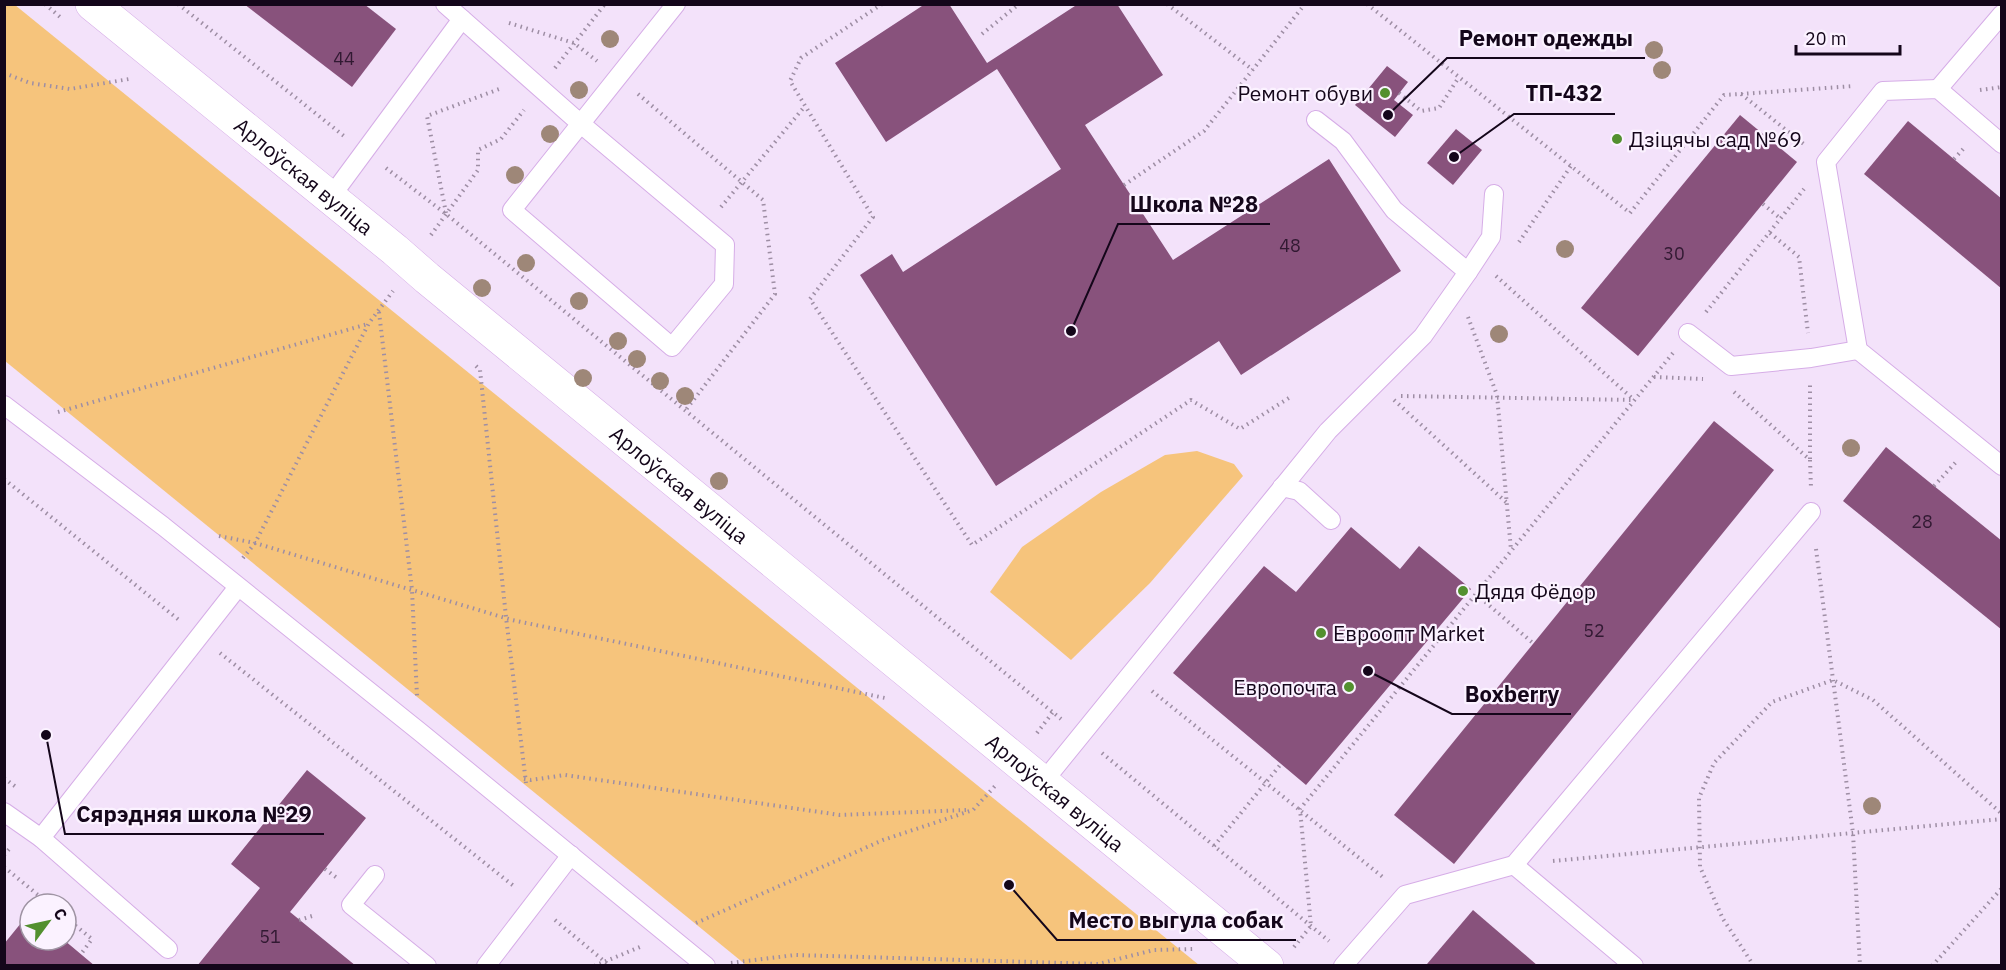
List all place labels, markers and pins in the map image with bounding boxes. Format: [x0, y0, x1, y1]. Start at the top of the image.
callout: Ремонт одежды [1447, 18, 1645, 58]
callout: ТП-432 [1514, 74, 1615, 114]
place label: Ремонт обуви [1237, 79, 1373, 107]
marker: Ремонт обуви [1378, 86, 1392, 100]
place label: Дзіцячы сад №69 [1629, 125, 1802, 153]
marker: Дзіцячы сад №69 [1610, 132, 1624, 146]
callout: Школа №28 [1118, 184, 1270, 224]
place label: Дядя Фёдор [1475, 577, 1596, 605]
marker: Дядя Фёдор [1456, 584, 1470, 598]
place label: Евроопт Market [1333, 619, 1485, 647]
marker: Евроопт Market [1314, 626, 1328, 640]
place label: Европочта [1233, 673, 1337, 701]
callout: Boxberry [1452, 674, 1571, 714]
marker: Европочта [1342, 680, 1356, 694]
callout: Сярэдняя школа №29 [65, 794, 324, 834]
callout: Место выгула собак [1057, 900, 1296, 940]

